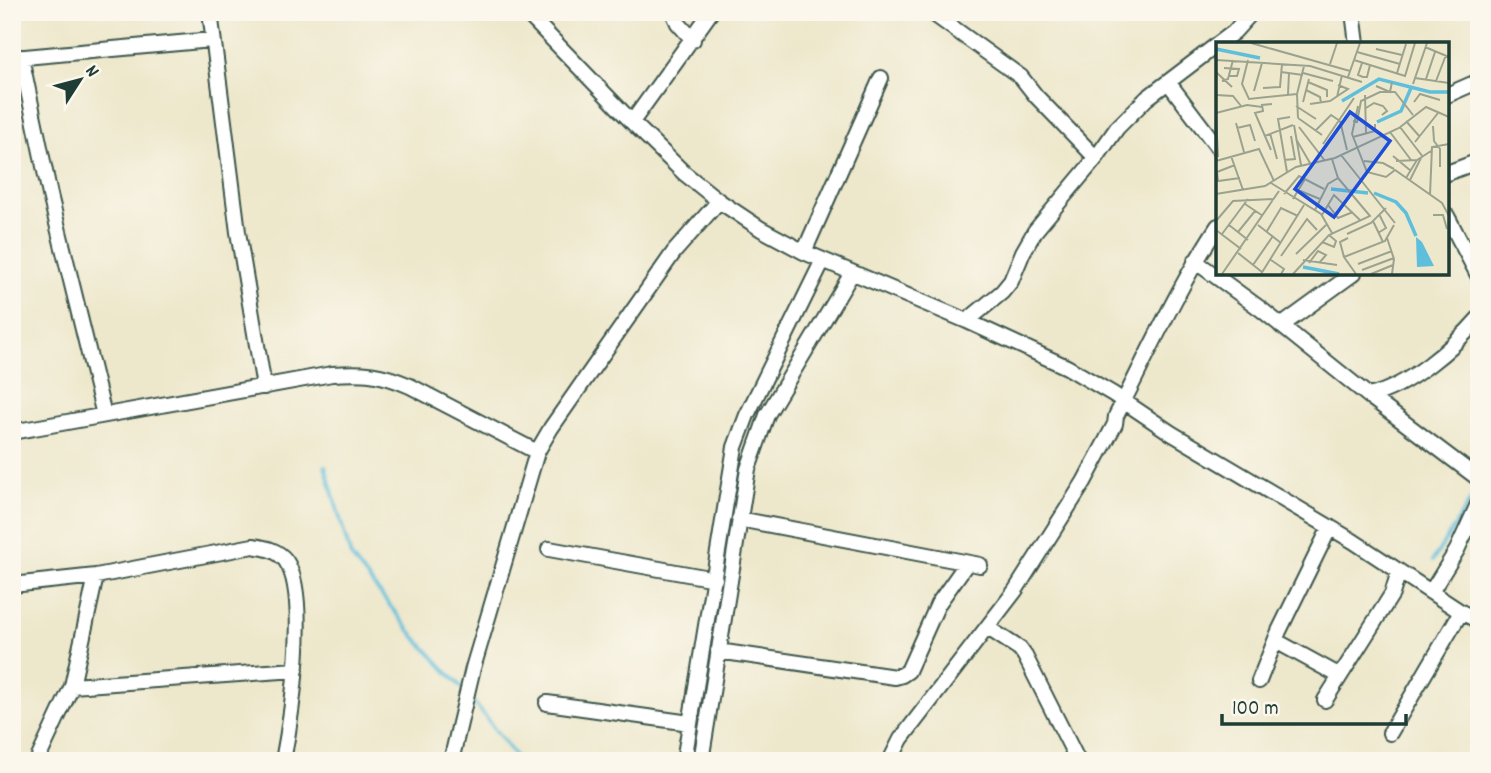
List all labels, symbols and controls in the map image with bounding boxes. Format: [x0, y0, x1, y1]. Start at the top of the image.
inset map [1216, 42, 1449, 275]
north arrow [46, 46, 116, 116]
text: N [77, 60, 105, 84]
scale bar [1222, 682, 1405, 726]
text: 100 m [1232, 695, 1279, 725]

